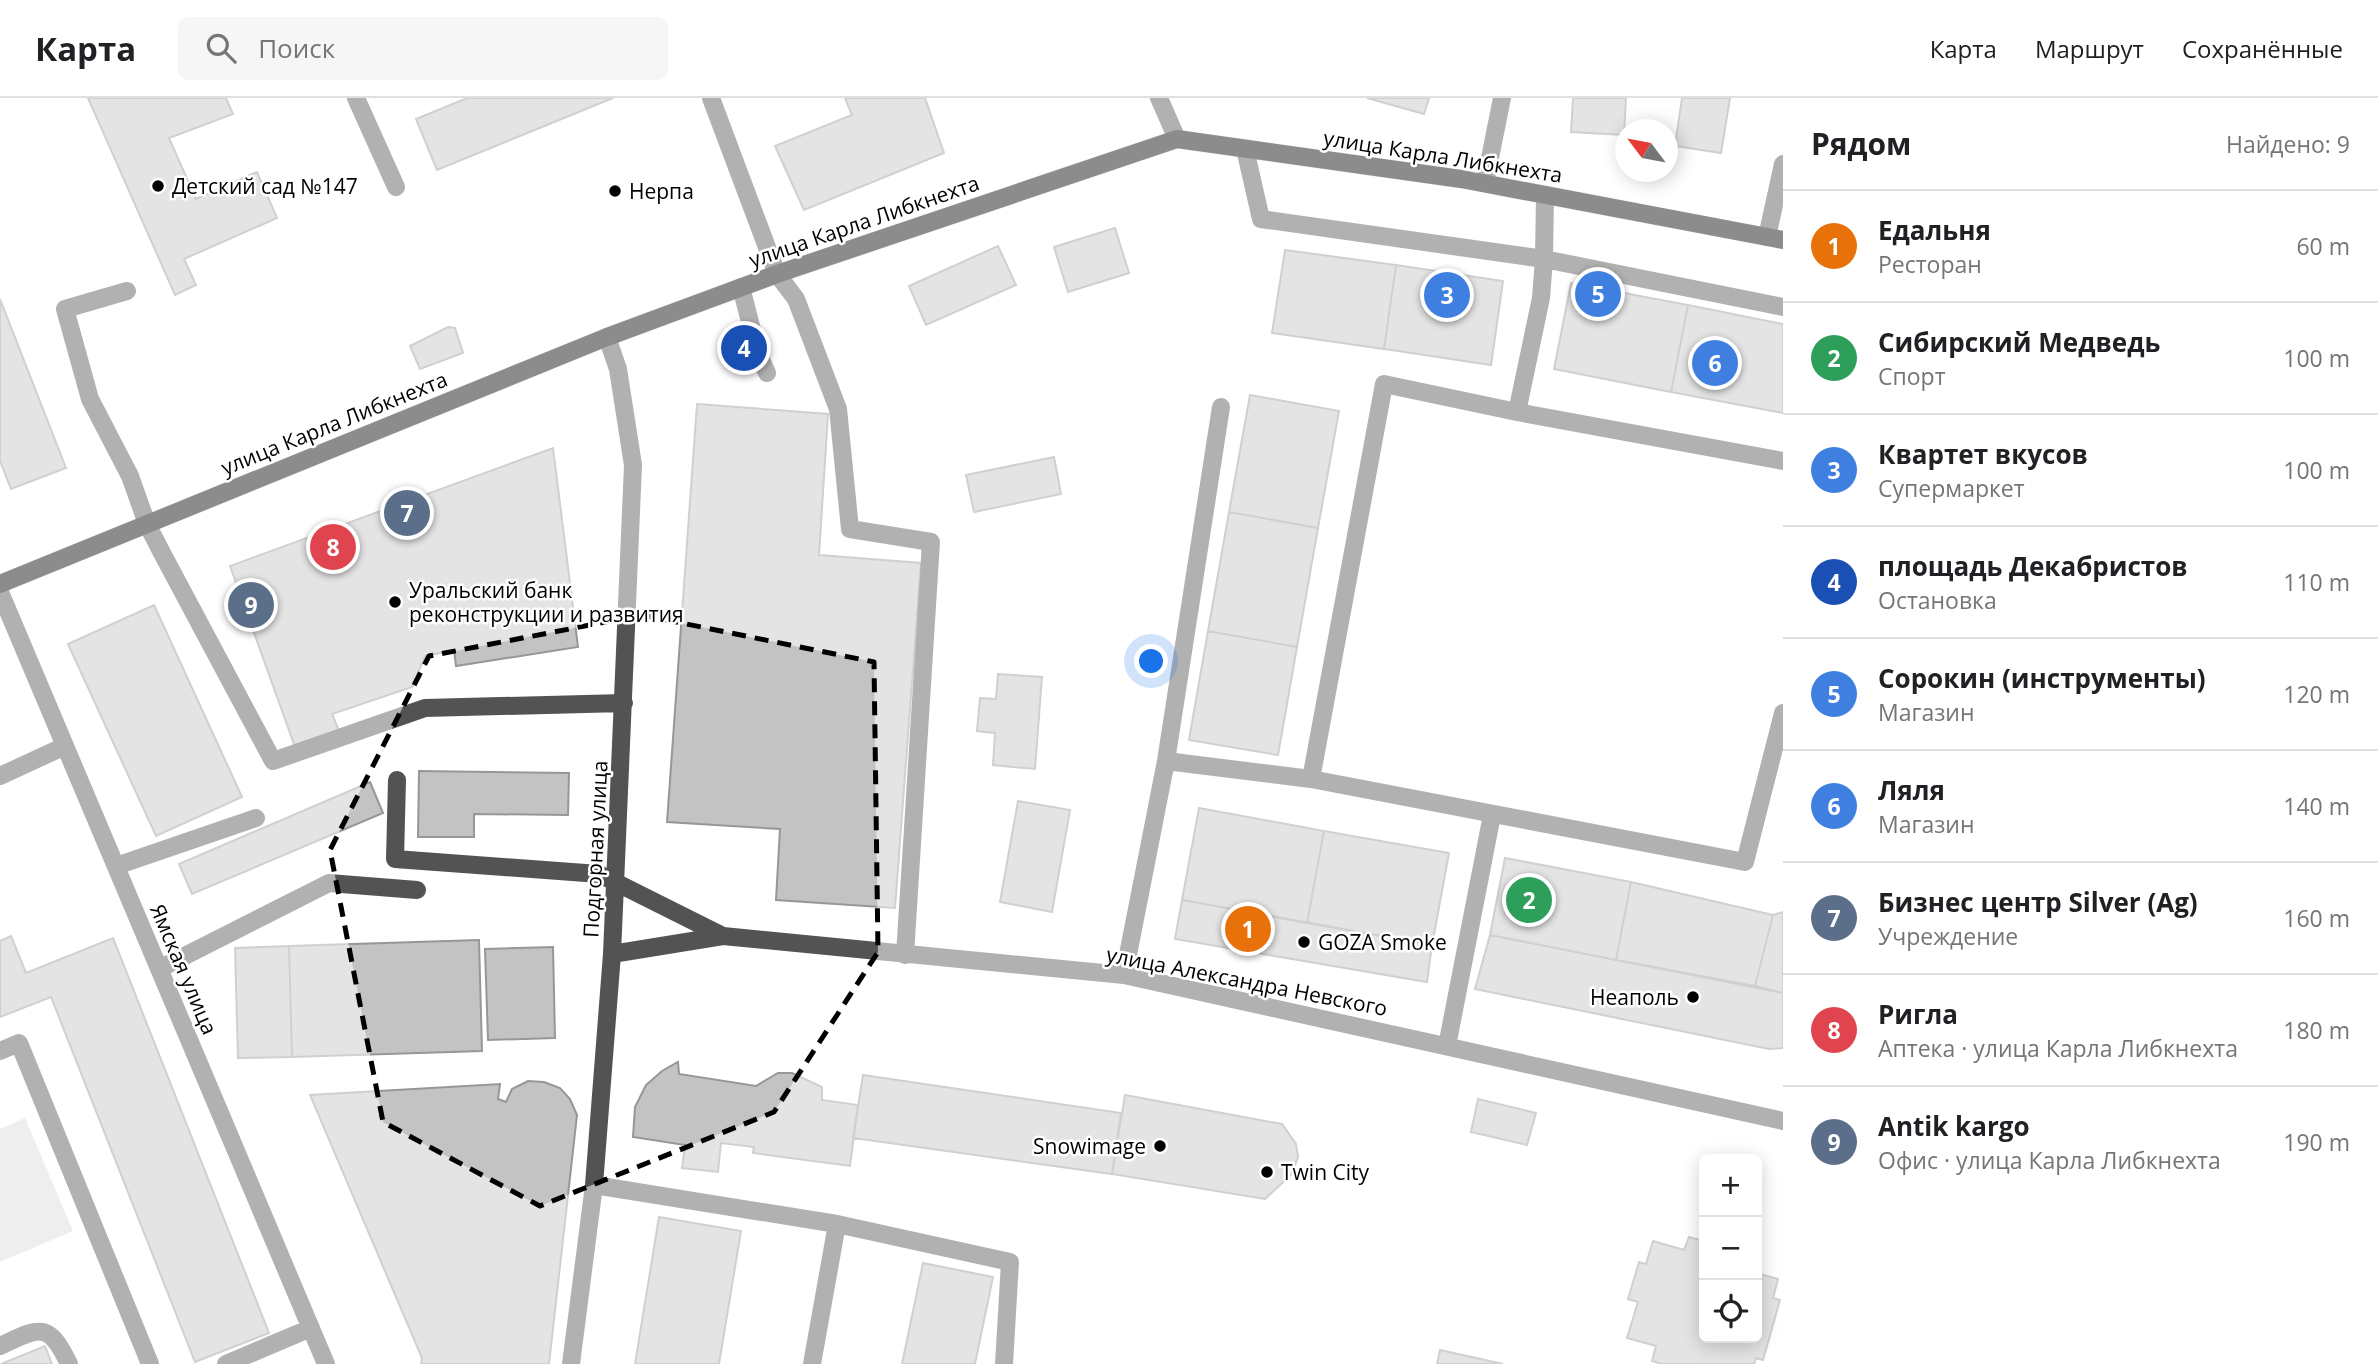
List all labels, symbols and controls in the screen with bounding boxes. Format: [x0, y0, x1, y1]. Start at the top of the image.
search box [178, 17, 668, 80]
text: Карта [35, 26, 136, 71]
icon: search [202, 29, 240, 67]
text: Поиск [258, 30, 335, 66]
text: Карта [1930, 32, 1997, 65]
text: Маршрут [2035, 32, 2144, 65]
text: Сохранённые [2182, 32, 2343, 65]
north arrow [1615, 119, 1678, 182]
street label: улица Карла Либкнехта [1321, 123, 1565, 189]
text: Рядом [1811, 123, 1911, 164]
text: Найдено: 9 [2226, 128, 2350, 160]
street label: улица Карла Либкнехта [745, 168, 983, 274]
place label: Детский сад №147 [172, 172, 358, 200]
place label: Нерпа [629, 177, 694, 205]
marker: Детский сад №147 [150, 178, 166, 194]
marker: Нерпа [607, 183, 623, 199]
text: Едальня [1878, 212, 1991, 248]
text: 1 [1827, 230, 1841, 262]
text: 60 m [2296, 230, 2350, 262]
text: Ресторан [1878, 248, 1982, 280]
pin: 5 [1575, 268, 1621, 320]
pin: 3 [1424, 269, 1470, 321]
pin: 4 [721, 322, 767, 374]
text: Сибирский Медведь [1878, 324, 2160, 360]
pin: 6 [1692, 337, 1738, 389]
text: 2 [1827, 342, 1841, 374]
text: 100 m [2283, 342, 2350, 374]
text: Спорт [1878, 360, 1945, 392]
street label: улица Карла Либкнехта [217, 365, 451, 481]
text: Квартет вкусов [1878, 436, 2088, 472]
text: 3 [1827, 454, 1841, 486]
text: 100 m [2283, 454, 2350, 486]
text: Супермаркет [1878, 472, 2025, 504]
pin: 7 [384, 487, 430, 539]
pin: 8 [310, 521, 356, 573]
text: площадь Декабристов [1878, 548, 2188, 584]
text: 4 [1827, 566, 1841, 598]
text: 110 m [2283, 566, 2350, 598]
place label: Уральский банк реконструкции и развития [409, 576, 684, 628]
pin: 9 [228, 579, 274, 631]
text: Остановка [1878, 584, 1997, 616]
marker: Уральский банк реконструкции и развития [387, 594, 403, 610]
your location [1134, 644, 1168, 678]
text: Сорокин (инструменты) [1878, 660, 2206, 696]
text: 5 [1827, 678, 1841, 710]
text: 120 m [2283, 678, 2350, 710]
text: Магазин [1878, 696, 1974, 728]
street label: Подгорная улица [576, 760, 614, 938]
text: Ляля [1878, 772, 1945, 808]
text: 6 [1827, 790, 1841, 822]
text: 140 m [2283, 790, 2350, 822]
text: Магазин [1878, 808, 1974, 840]
pin: 2 [1506, 874, 1552, 926]
text: Бизнес центр Silver (Ag) [1878, 884, 2198, 920]
street label: Ямская улица [144, 900, 224, 1038]
text: 7 [1827, 902, 1841, 934]
text: 160 m [2283, 902, 2350, 934]
pin: 1 [1225, 903, 1271, 955]
text: Учреждение [1878, 920, 2018, 952]
place label: GOZA Smoke [1318, 928, 1447, 956]
marker: GOZA Smoke [1296, 934, 1312, 950]
street label: улица Александра Невского [1104, 940, 1390, 1022]
place label: Неаполь [1590, 983, 1679, 1011]
marker: Неаполь [1685, 989, 1701, 1005]
text: Ригла [1878, 996, 1958, 1032]
text: 8 [1827, 1014, 1841, 1046]
text: 180 m [2283, 1014, 2350, 1046]
text: Аптека · улица Карла Либкнехта [1878, 1032, 2238, 1064]
text: Antik kargo [1878, 1108, 2030, 1144]
text: 9 [1827, 1126, 1841, 1158]
text: 190 m [2283, 1126, 2350, 1158]
place label: Snowimage [1033, 1132, 1146, 1160]
marker: Snowimage [1152, 1138, 1168, 1154]
text: Офис · улица Карла Либкнехта [1878, 1144, 2221, 1176]
map controls [1699, 1154, 1762, 1343]
button: + [1699, 1154, 1762, 1217]
place label: Twin Сity [1281, 1158, 1369, 1186]
marker: Twin Сity [1259, 1164, 1275, 1180]
button: − [1699, 1217, 1762, 1280]
button: locate [1699, 1280, 1762, 1343]

